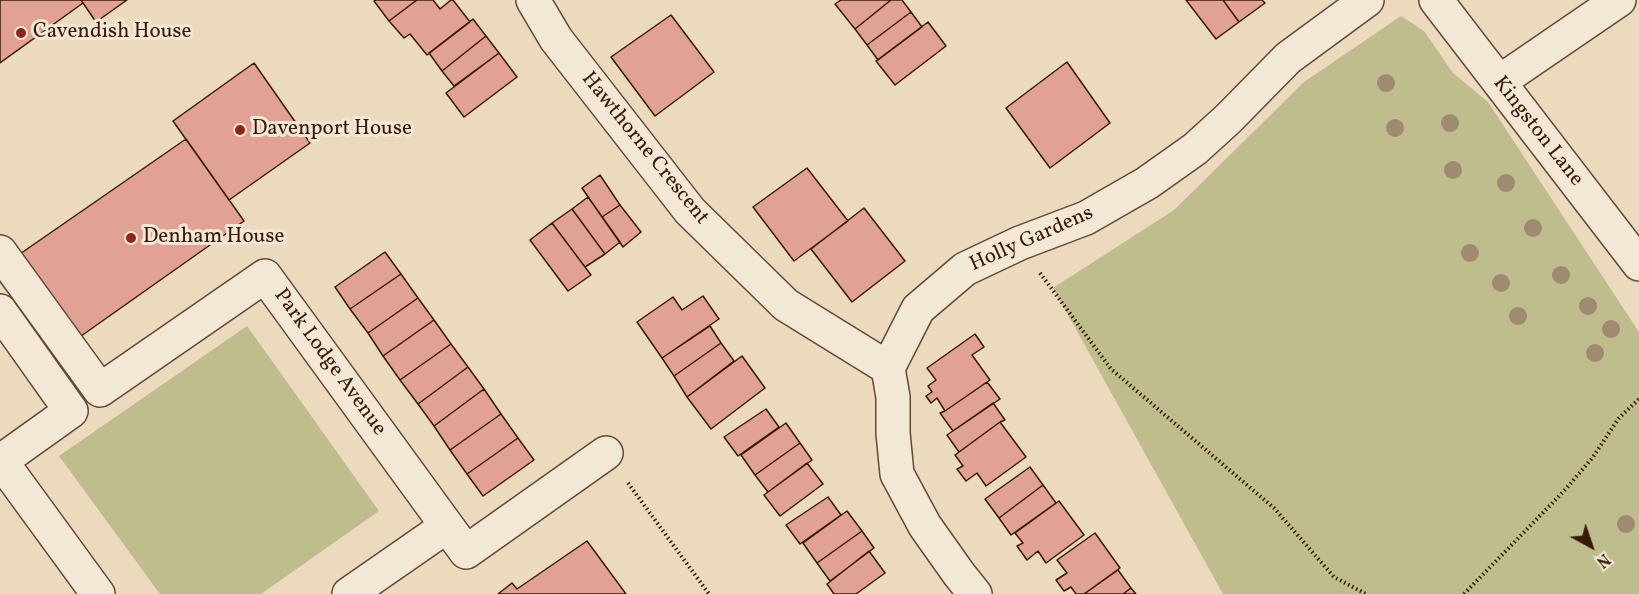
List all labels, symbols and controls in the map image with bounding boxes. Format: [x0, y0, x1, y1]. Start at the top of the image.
place label: Cavendish House [33, 20, 192, 46]
marker: Cavendish House [14, 26, 28, 40]
street label: Hawthorne Crescent [575, 68, 713, 230]
street label: Kingston Lane [1486, 72, 1588, 192]
place label: Davenport House [252, 117, 412, 143]
marker: Davenport House [233, 123, 247, 137]
street label: Holly Gardens [966, 201, 1098, 279]
place label: Denham House [143, 225, 284, 251]
marker: Denham House [124, 231, 138, 245]
street label: Park Lodge Avenue [267, 285, 391, 441]
north arrow [1561, 516, 1621, 576]
text: N [1591, 548, 1614, 572]

